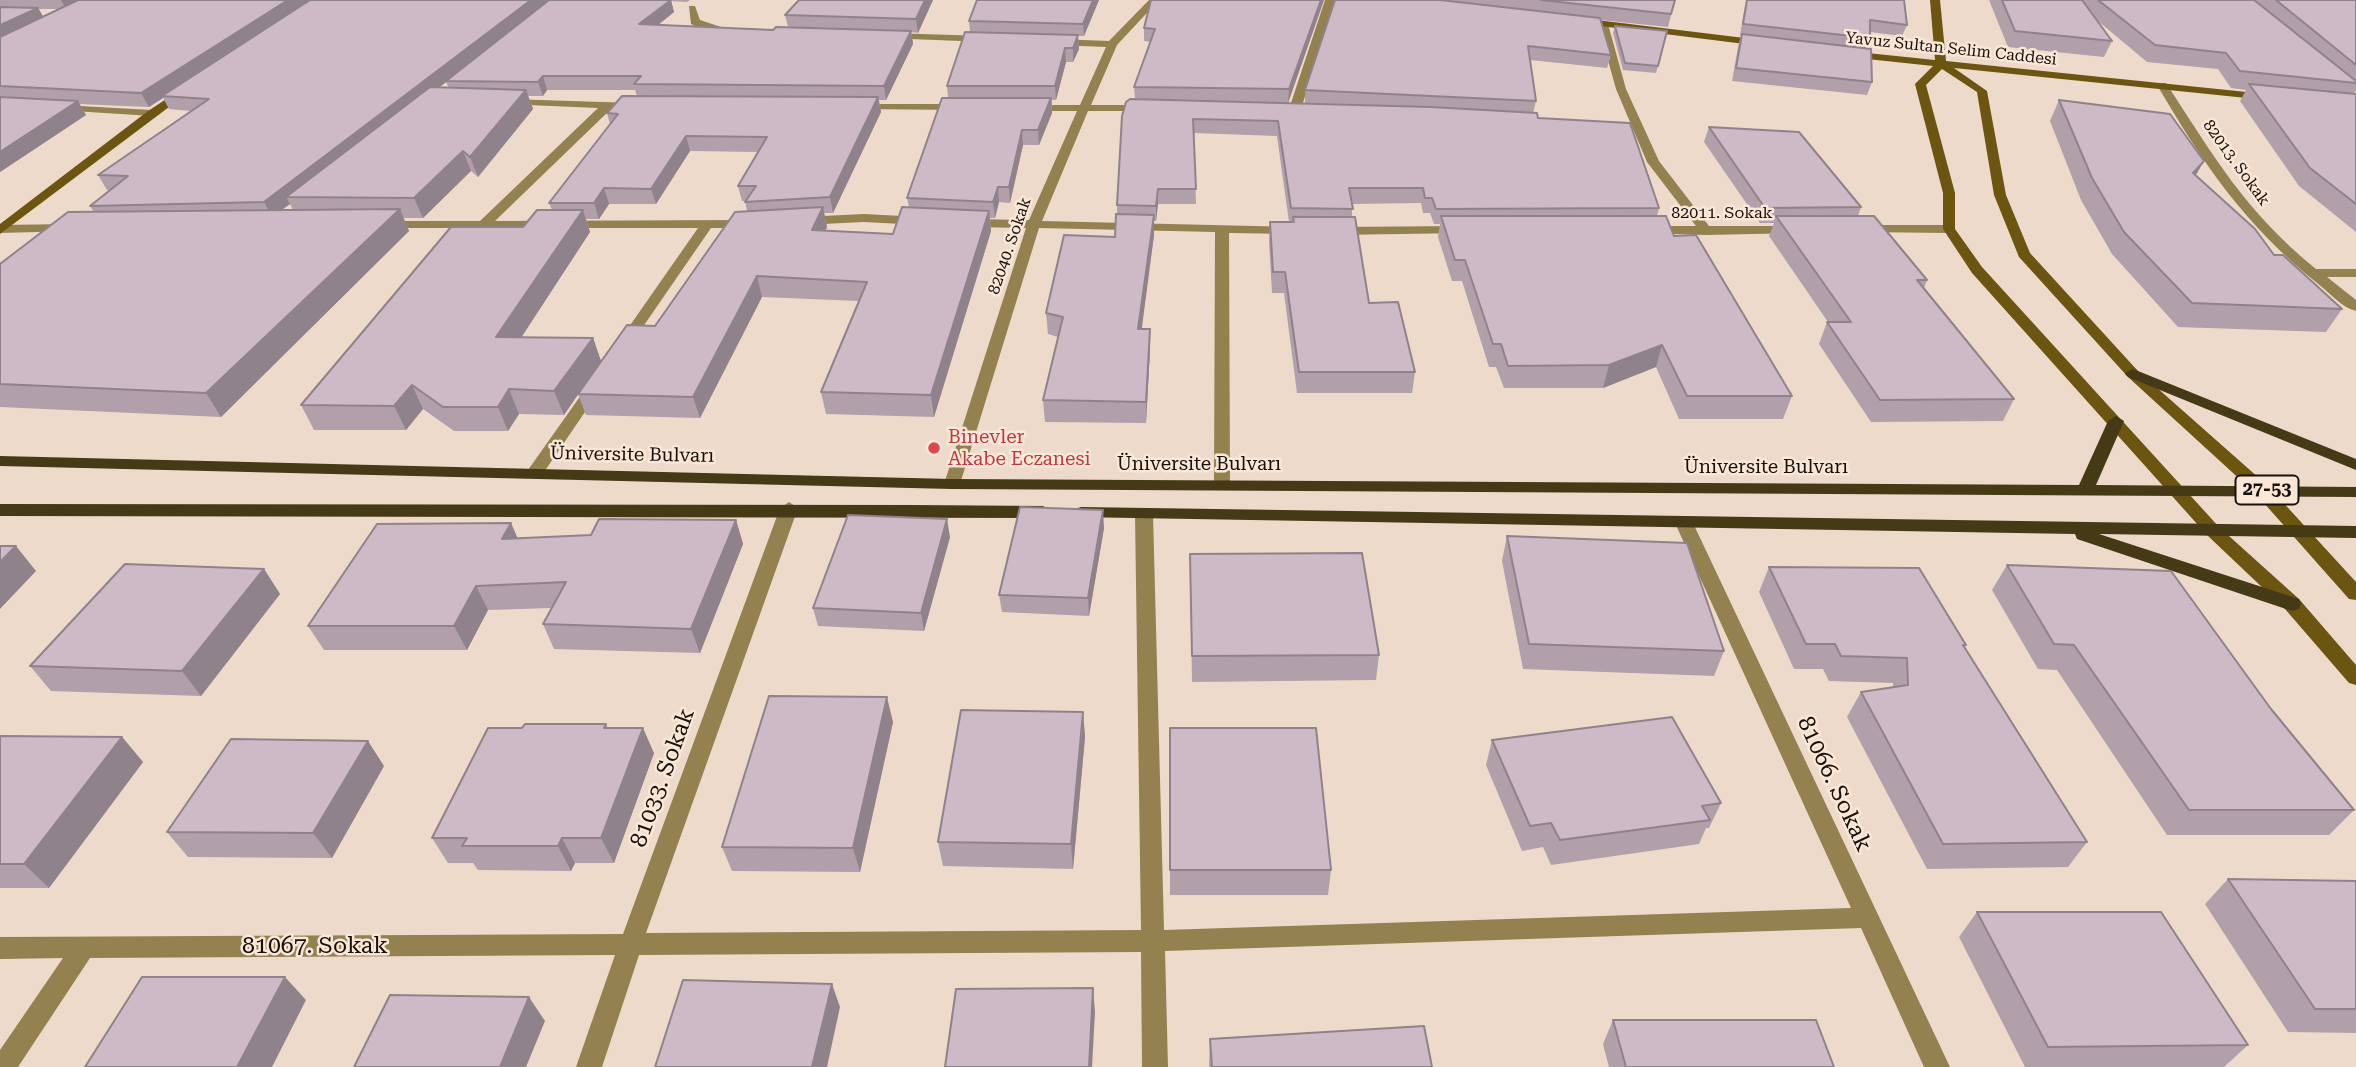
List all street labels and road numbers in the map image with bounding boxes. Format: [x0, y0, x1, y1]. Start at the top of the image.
street label: Yavuz Sultan Selim Caddesi [1844, 28, 2058, 70]
street label: 82013. Sokak [2198, 116, 2274, 210]
street label: 82040. Sokak [984, 195, 1036, 297]
street label: 82011. Sokak [1671, 203, 1773, 223]
street label: Üniversite Bulvarı [550, 442, 714, 468]
street label: Üniversite Bulvarı [1117, 453, 1281, 475]
street label: Üniversite Bulvarı [1684, 456, 1848, 478]
road number: 27-53 [2236, 476, 2298, 504]
street label: 81033. Sokak [625, 705, 701, 851]
street label: 81066. Sokak [1791, 712, 1877, 856]
street label: 81067. Sokak [242, 932, 388, 960]

